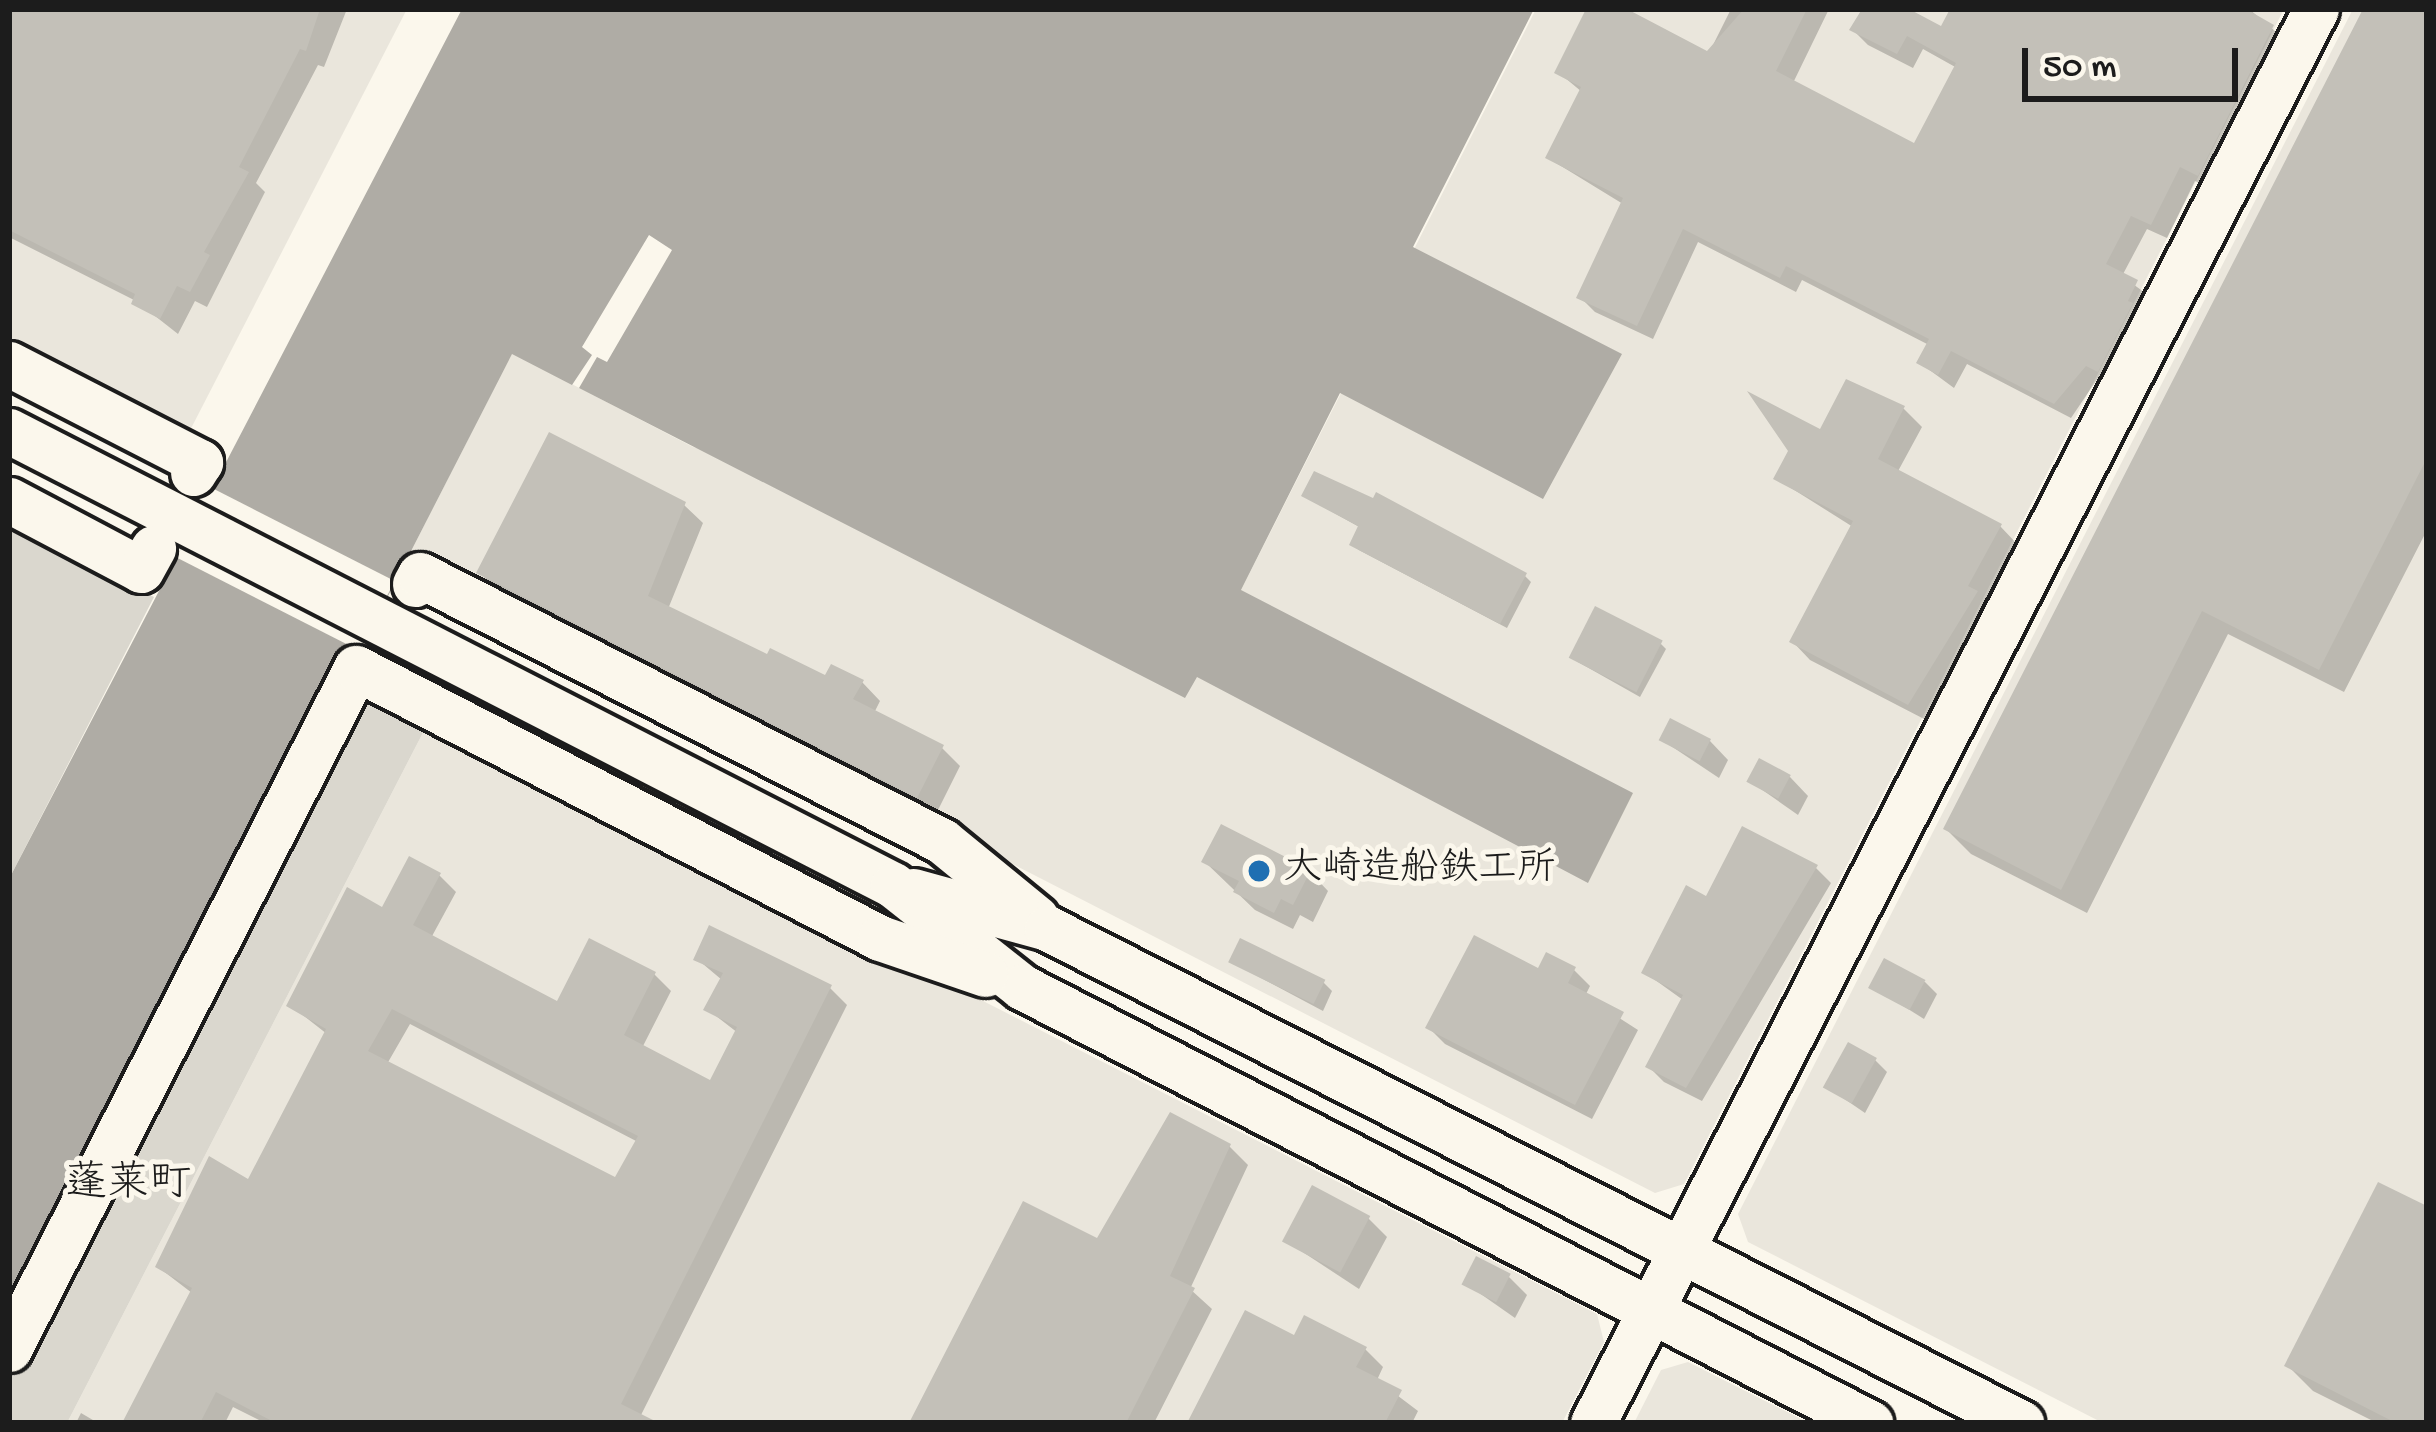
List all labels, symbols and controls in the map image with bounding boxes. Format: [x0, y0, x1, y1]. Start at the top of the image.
scale bar [2028, 24, 2244, 98]
text: 50 m [2043, 47, 2116, 90]
place label: 大崎造船鉄工所 [1283, 848, 1556, 894]
marker: 大崎造船鉄工所 [1246, 858, 1272, 884]
district label: 蓬莱町 [65, 1162, 191, 1212]

